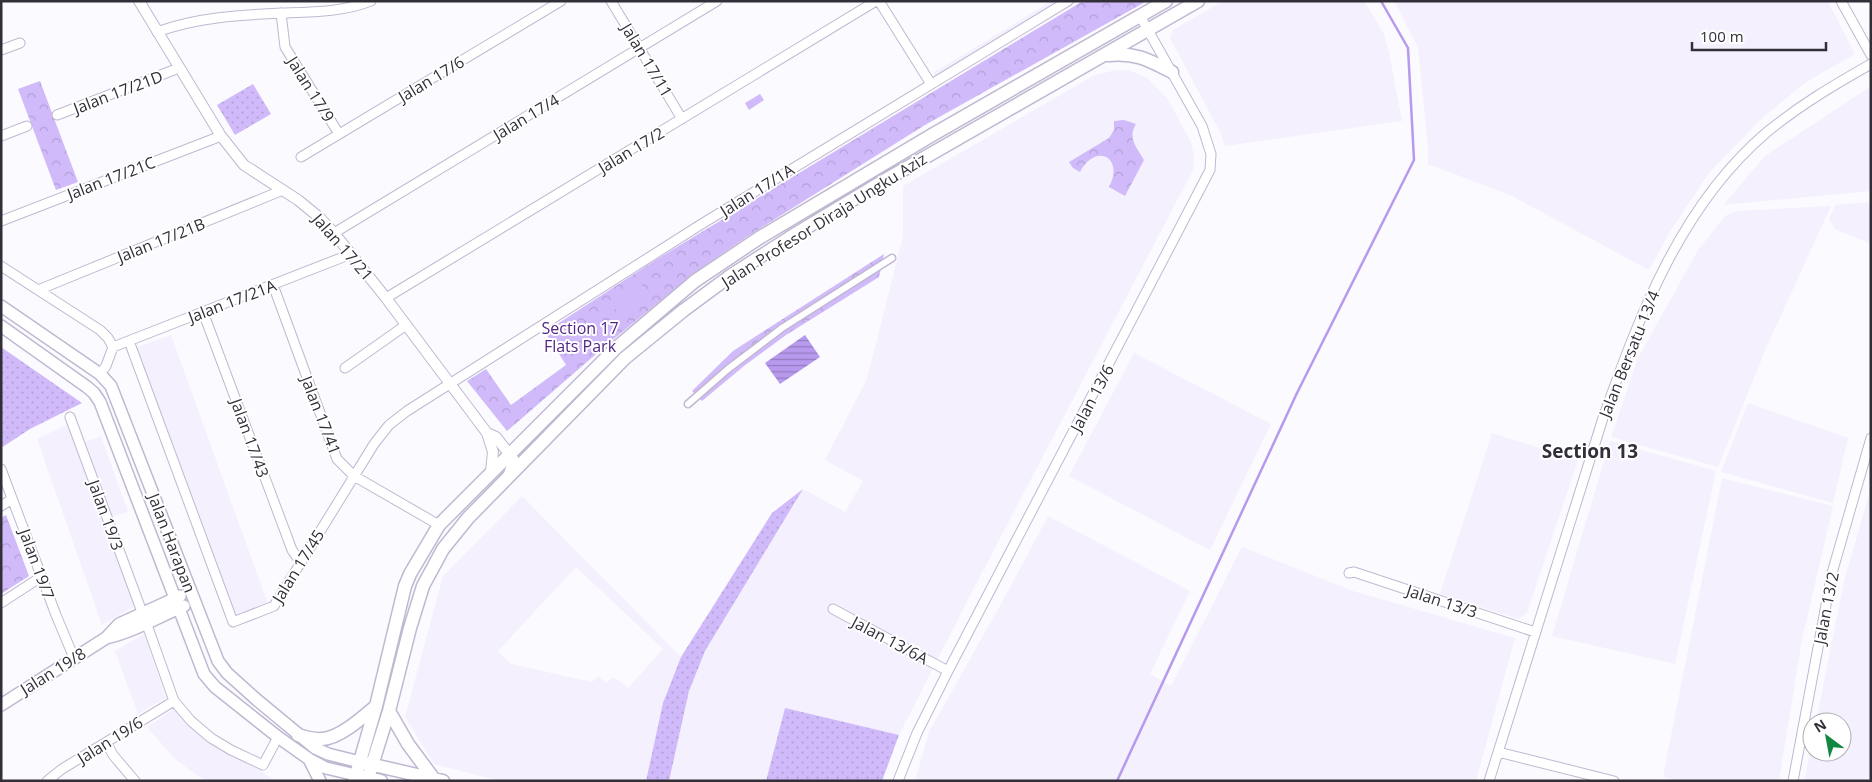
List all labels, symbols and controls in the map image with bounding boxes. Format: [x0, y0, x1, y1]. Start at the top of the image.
street label: Jalan 17/11 [615, 17, 678, 101]
scale bar [1692, 20, 1826, 52]
text: 100 m [1700, 26, 1744, 46]
street label: Jalan 17/9 [281, 50, 340, 126]
street label: Jalan 17/6 [392, 51, 468, 108]
street label: Jalan 17/21D [68, 65, 166, 120]
street label: Jalan 17/4 [487, 89, 563, 146]
street label: Jalan 17/2 [592, 122, 668, 179]
street label: Jalan Profesor Diraja Ungku Aziz [716, 148, 931, 293]
street label: Jalan 17/21C [62, 151, 158, 206]
street label: Jalan 17/1A [714, 158, 799, 223]
street label: Jalan 17/21 [306, 207, 378, 285]
street label: Jalan 17/21B [112, 212, 208, 268]
street label: Jalan 17/21A [183, 274, 280, 329]
street label: Jalan Bersatu 13/4 [1593, 287, 1665, 423]
park label: Section 17 Flats Park [541, 317, 619, 357]
street label: Jalan 13/6 [1064, 360, 1119, 437]
street label: Jalan 17/41 [295, 371, 346, 457]
street label: Jalan 17/43 [225, 394, 274, 481]
district label: Section 13 [1542, 438, 1638, 464]
street label: Jalan 19/3 [82, 475, 129, 553]
street label: Jalan Harapan [142, 488, 201, 596]
street label: Jalan 19/7 [13, 524, 60, 602]
street label: Jalan 17/45 [266, 525, 329, 609]
street label: Jalan 13/2 [1808, 570, 1844, 648]
street label: Jalan 13/3 [1402, 579, 1480, 623]
street label: Jalan 13/6A [846, 610, 933, 670]
street label: Jalan 19/8 [14, 642, 90, 701]
street label: Jalan 19/6 [71, 711, 147, 770]
north arrow [1802, 712, 1852, 762]
text: N [1810, 714, 1830, 737]

